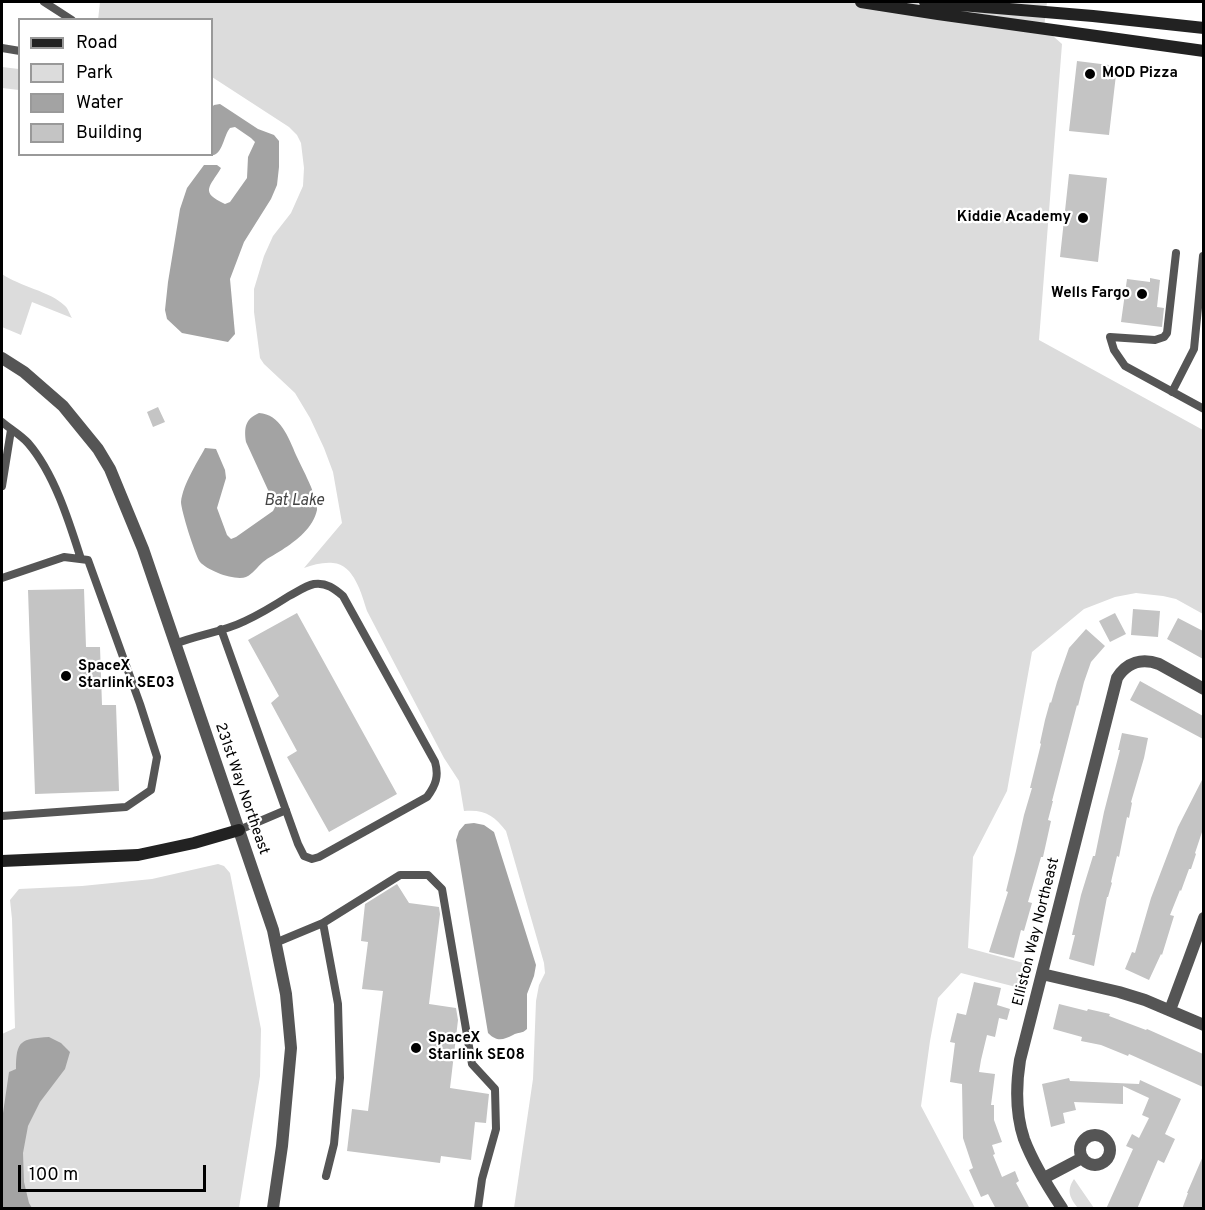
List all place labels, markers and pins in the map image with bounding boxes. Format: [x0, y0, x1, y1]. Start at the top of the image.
place label: MOD Pizza [1102, 65, 1178, 83]
marker: MOD Pizza [1083, 67, 1097, 81]
place label: Kiddie Academy [957, 209, 1071, 227]
marker: Kiddie Academy [1076, 211, 1090, 225]
place label: Wells Fargo [1051, 285, 1130, 303]
marker: Wells Fargo [1135, 287, 1149, 301]
place label: SpaceX Starlink SE03 [78, 658, 175, 693]
marker: SpaceX Starlink SE03 [59, 669, 73, 683]
place label: SpaceX Starlink SE08 [428, 1030, 525, 1065]
marker: SpaceX Starlink SE08 [409, 1041, 423, 1055]

